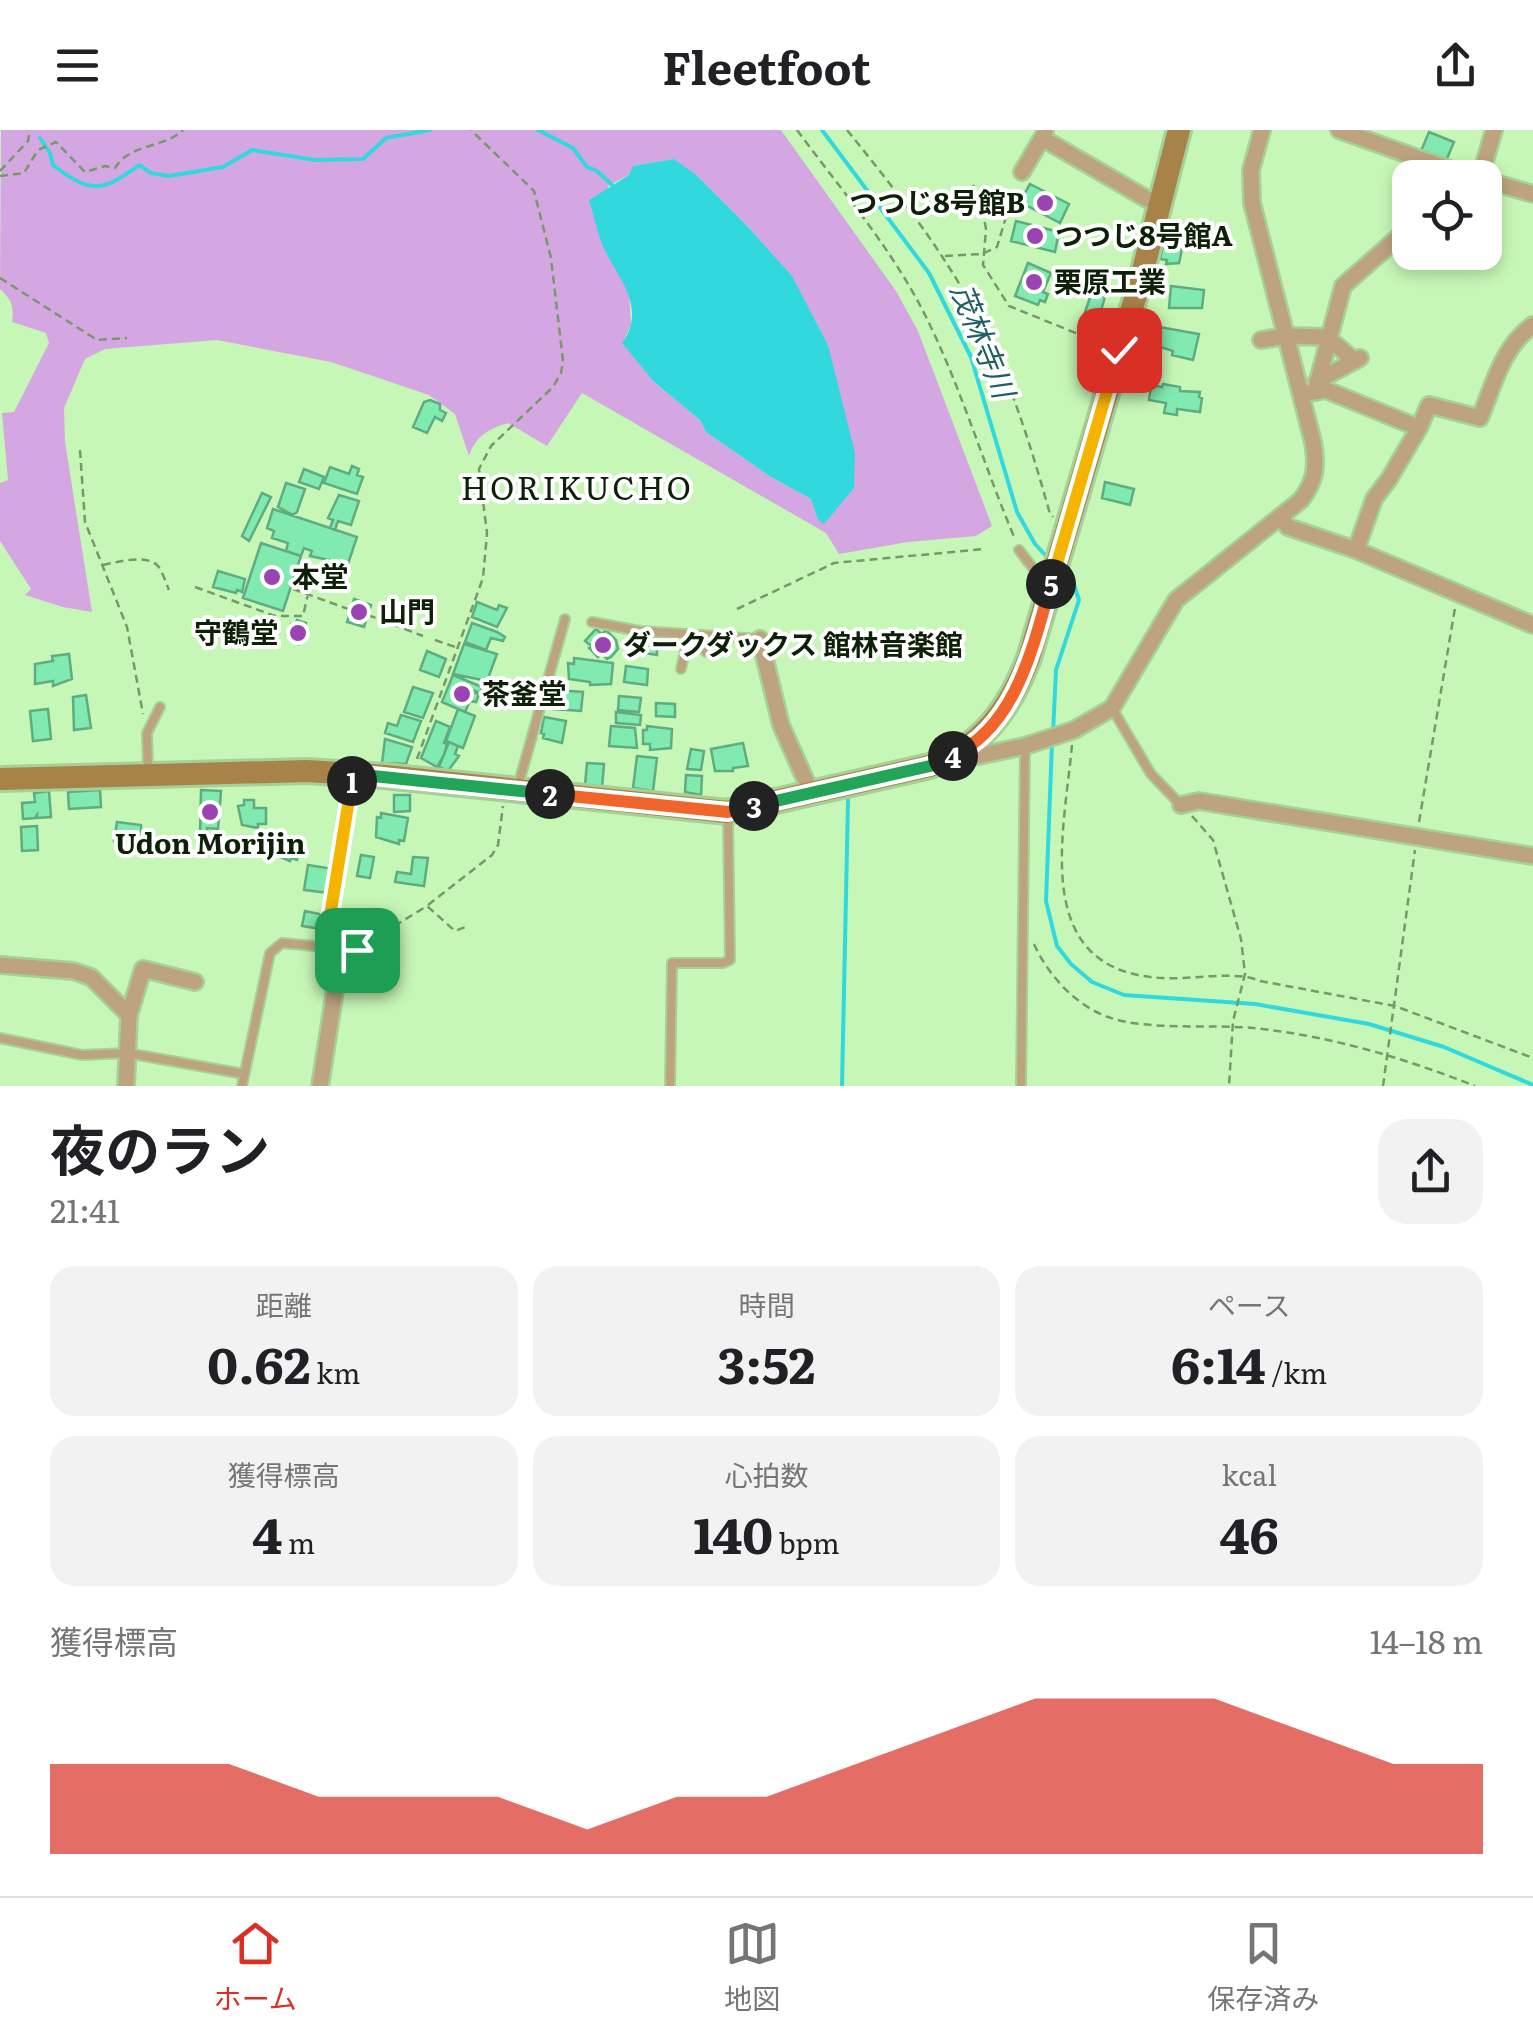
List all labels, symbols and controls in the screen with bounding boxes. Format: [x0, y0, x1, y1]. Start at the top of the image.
text: Fleetfoot [662, 32, 871, 99]
icon: menu [50, 38, 105, 93]
icon: share [1428, 38, 1483, 93]
map controls [1392, 160, 1502, 270]
button: locate [1392, 160, 1502, 270]
place label: つつじ8号館B [849, 180, 1025, 222]
marker: つつじ8号館B [1034, 192, 1056, 214]
place label: つつじ8号館A [1055, 213, 1233, 255]
marker: つつじ8号館A [1024, 225, 1046, 247]
place label: 栗原工業 [1054, 259, 1166, 301]
marker: 栗原工業 [1023, 271, 1045, 293]
water label: 茂林寺川 [942, 276, 1029, 407]
pin [1077, 308, 1162, 393]
icon: check [1092, 323, 1147, 378]
district label: HORIKUCHO [461, 462, 693, 510]
place label: 本堂 [292, 554, 348, 596]
pin: 5 [1026, 559, 1076, 609]
text: 5 [1043, 563, 1059, 605]
marker: 本堂 [261, 566, 283, 588]
place label: 山門 [379, 589, 435, 631]
marker: 山門 [348, 601, 370, 623]
place label: 守鶴堂 [194, 610, 278, 652]
marker: 守鶴堂 [287, 622, 309, 644]
place label: ダークダックス 館林音楽館 [623, 622, 963, 664]
marker: ダークダックス 館林音楽館 [592, 634, 614, 656]
place label: 茶釜堂 [482, 671, 566, 713]
marker: 茶釜堂 [451, 683, 473, 705]
pin: 4 [928, 731, 978, 781]
text: 4 [945, 735, 961, 777]
pin: 1 [327, 756, 377, 806]
text: 1 [346, 760, 358, 802]
pin: 2 [525, 769, 575, 819]
text: 2 [542, 773, 558, 815]
pin: 3 [729, 781, 779, 831]
text: 3 [746, 785, 762, 827]
marker: Udon Morijin [199, 801, 221, 823]
place label: Udon Morijin [115, 821, 305, 863]
pin [315, 908, 400, 993]
icon: arrive [330, 923, 385, 978]
text: 夜のラン [50, 1106, 270, 1188]
button: share [1378, 1119, 1483, 1224]
text: 21:41 [50, 1185, 120, 1233]
text: 距離 [256, 1283, 312, 1325]
text: 時間 [738, 1283, 795, 1325]
text: ペース [1208, 1283, 1290, 1325]
text: 0.62 [207, 1325, 311, 1399]
text: 3:52 [718, 1325, 815, 1399]
text: 6:14 [1171, 1325, 1266, 1399]
text: km [311, 1351, 360, 1393]
text: /km [1266, 1351, 1327, 1393]
text: 獲得標高 [228, 1453, 340, 1495]
text: 心拍数 [724, 1453, 809, 1495]
text: kcal [1222, 1453, 1277, 1495]
text: 4 [252, 1495, 283, 1569]
text: 140 [693, 1495, 773, 1569]
text: 46 [1219, 1495, 1279, 1569]
text: m [283, 1521, 315, 1563]
text: bpm [773, 1521, 840, 1563]
text: 獲得標高 [50, 1616, 178, 1664]
text: 14–18 m [1370, 1616, 1483, 1664]
tab: ホーム [214, 1916, 297, 2018]
tab: 地図 [724, 1916, 780, 2018]
tab: 保存済み [1207, 1916, 1319, 2018]

